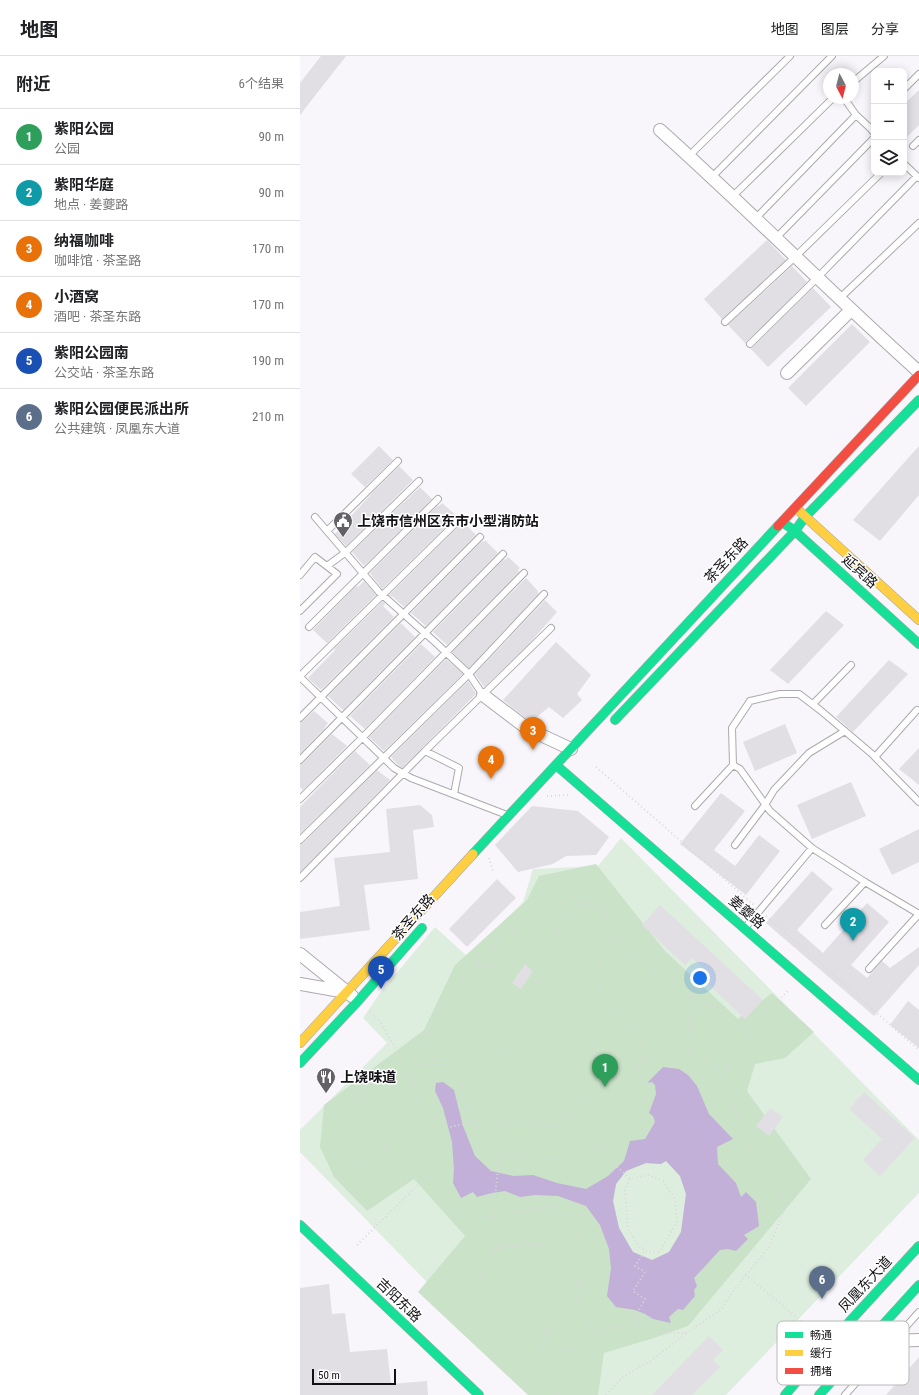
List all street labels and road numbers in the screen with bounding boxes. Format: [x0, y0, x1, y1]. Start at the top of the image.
street label: 茶圣东路 [701, 534, 751, 586]
street label: 延宾路 [839, 551, 881, 591]
street label: 茶圣东路 [389, 891, 437, 943]
street label: 姜夔路 [726, 892, 768, 932]
street label: 凤凰东大道 [835, 1253, 895, 1315]
street label: 吉阳东路 [373, 1275, 425, 1325]

